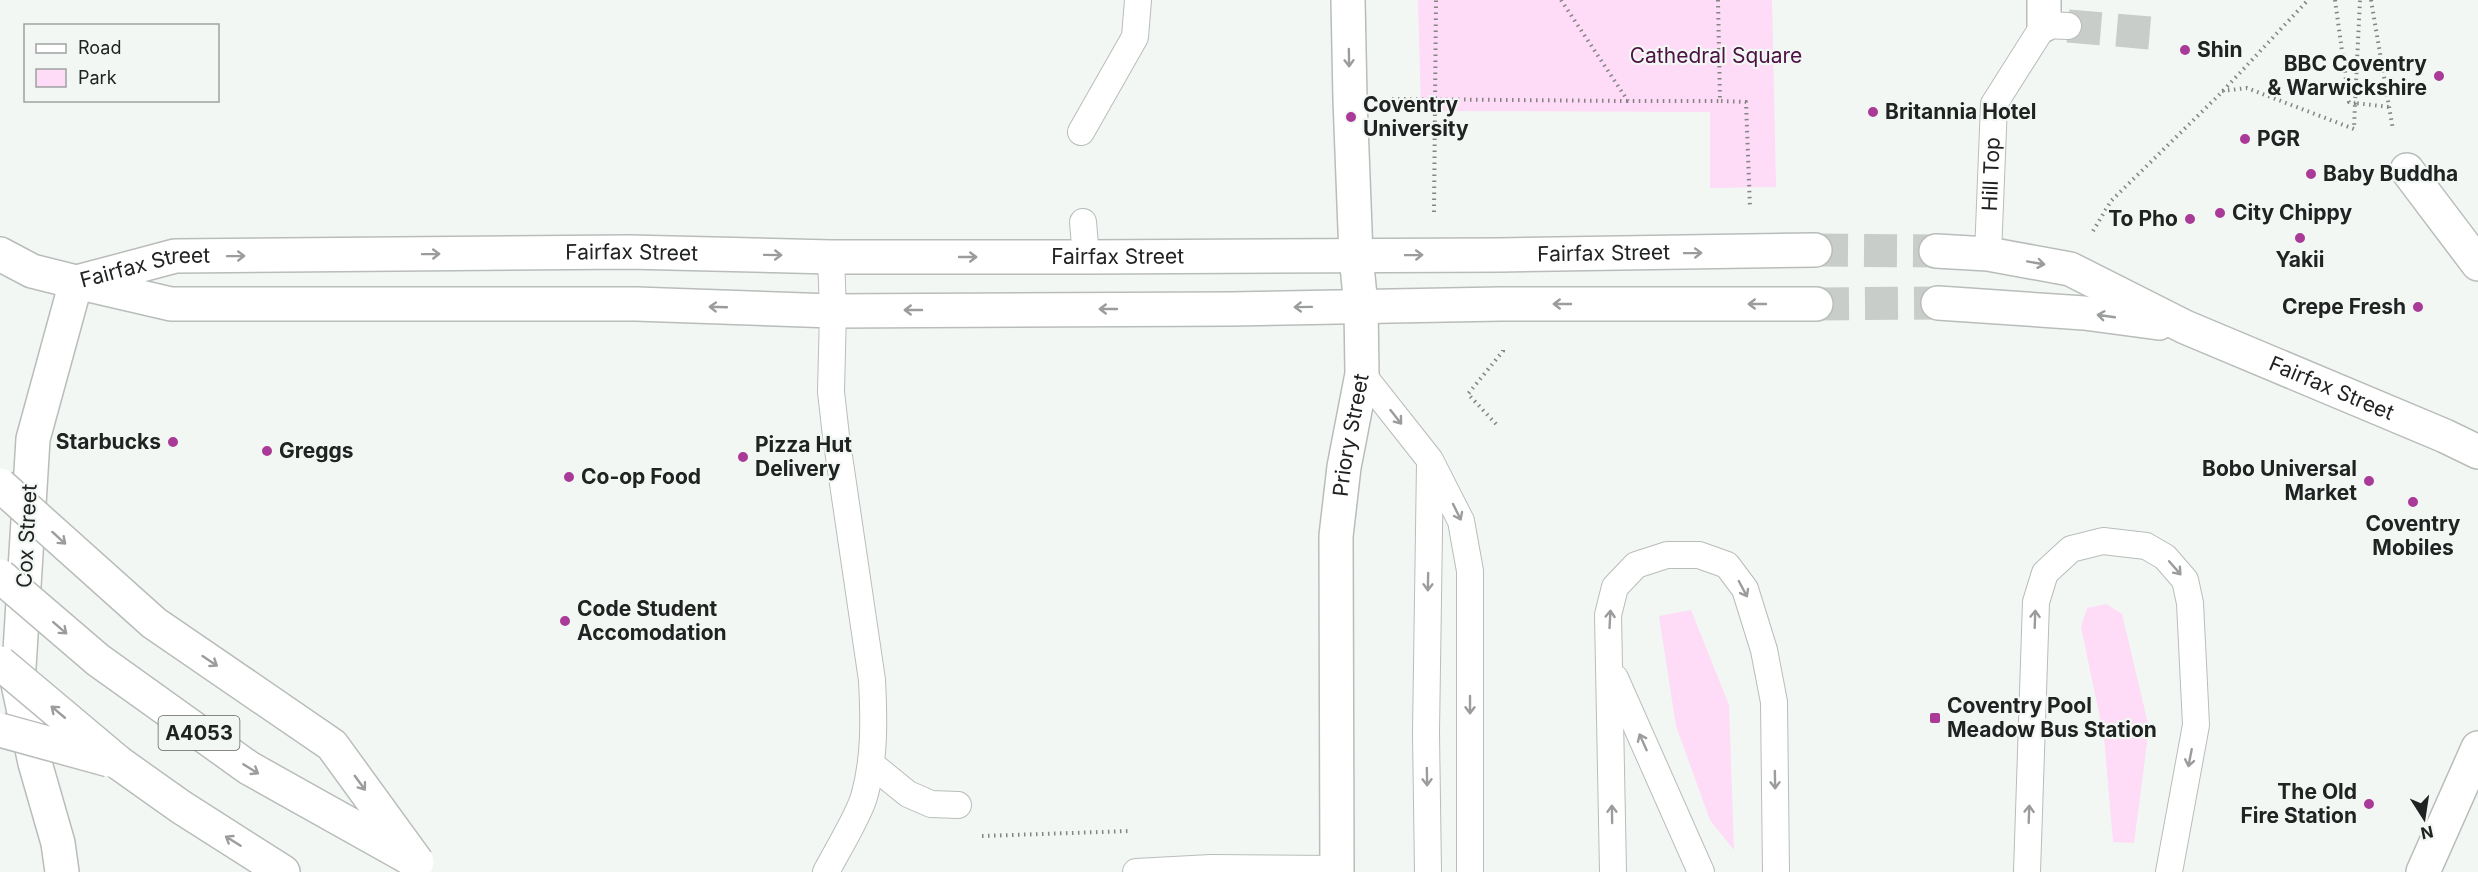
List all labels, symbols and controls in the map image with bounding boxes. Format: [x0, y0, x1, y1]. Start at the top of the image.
legend [24, 24, 219, 102]
text: Road [78, 37, 121, 58]
place label: Shin [2197, 37, 2243, 62]
park label: Cathedral Square [1630, 43, 1802, 68]
marker: Shin [2178, 43, 2192, 57]
one-way arrow [1343, 48, 1355, 68]
place label: BBC Coventry & Warwickshire [2267, 51, 2427, 100]
text: Park [78, 67, 117, 88]
marker: BBC Coventry & Warwickshire [2432, 69, 2446, 83]
place label: Coventry University [1363, 92, 1469, 141]
place label: Britannia Hotel [1885, 99, 2037, 124]
marker: Britannia Hotel [1866, 105, 1880, 119]
marker: Coventry University [1344, 110, 1358, 124]
place label: PGR [2257, 126, 2300, 151]
marker: PGR [2238, 132, 2252, 146]
street label: Hill Top [1977, 136, 2005, 212]
place label: Baby Buddha [2323, 161, 2458, 186]
marker: Baby Buddha [2304, 167, 2318, 181]
place label: City Chippy [2232, 200, 2352, 225]
place label: To Pho [2108, 206, 2178, 231]
marker: City Chippy [2213, 206, 2227, 220]
marker: To Pho [2183, 212, 2197, 226]
marker: Yakii [2293, 231, 2307, 245]
street label: Fairfax Street [565, 239, 699, 266]
street label: Fairfax Street [1537, 239, 1670, 266]
street label: Fairfax Street [77, 243, 210, 293]
street label: Fairfax Street [1051, 244, 1184, 269]
one-way arrow [1683, 247, 1703, 259]
place label: Yakii [2276, 247, 2324, 272]
one-way arrow [421, 248, 441, 259]
one-way arrow [763, 249, 783, 261]
one-way arrow [1404, 249, 1424, 261]
one-way arrow [226, 250, 246, 262]
one-way arrow [958, 251, 978, 263]
one-way arrow [2026, 257, 2045, 268]
place label: Crepe Fresh [2282, 294, 2406, 319]
one-way arrow [1553, 298, 1573, 310]
one-way arrow [1748, 298, 1768, 310]
marker: Crepe Fresh [2411, 300, 2425, 314]
one-way arrow [708, 301, 728, 312]
one-way arrow [1293, 302, 1313, 313]
one-way arrow [903, 304, 923, 316]
one-way arrow [1098, 304, 1118, 315]
one-way arrow [2096, 310, 2116, 321]
street label: Fairfax Street [2265, 351, 2398, 425]
street label: Priory Street [1328, 371, 1374, 498]
one-way arrow [1389, 409, 1402, 425]
place label: Starbucks [56, 429, 161, 454]
place label: Pizza Hut Delivery [755, 432, 852, 481]
marker: Starbucks [166, 435, 180, 449]
place label: Greggs [279, 438, 354, 463]
marker: Greggs [260, 444, 274, 458]
marker: Pizza Hut Delivery [736, 450, 750, 464]
place label: Bobo Universal Market [2202, 456, 2357, 505]
place label: Co-op Food [581, 464, 701, 489]
marker: Co-op Food [562, 470, 576, 484]
marker: Bobo Universal Market [2362, 474, 2376, 488]
street label: Cox Street [11, 483, 42, 589]
marker: Coventry Mobiles [2406, 495, 2420, 509]
one-way arrow [1451, 503, 1463, 521]
place label: Coventry Mobiles [2365, 511, 2461, 560]
one-way arrow [51, 531, 66, 545]
one-way arrow [2168, 560, 2181, 576]
one-way arrow [1422, 571, 1434, 591]
one-way arrow [1738, 580, 1749, 598]
place label: Code Student Accomodation [577, 596, 727, 645]
one-way arrow [1604, 609, 1615, 629]
one-way arrow [2029, 609, 2041, 629]
marker: Code Student Accomodation [558, 614, 572, 628]
one-way arrow [52, 621, 67, 635]
one-way arrow [201, 656, 218, 668]
place label: Coventry Pool Meadow Bus Station [1947, 693, 2157, 742]
one-way arrow [1464, 695, 1476, 715]
one-way arrow [51, 705, 66, 719]
marker: Coventry Pool Meadow Bus Station [1928, 711, 1942, 725]
road number: A4053 [158, 716, 240, 750]
one-way arrow [1637, 733, 1649, 751]
one-way arrow [2184, 748, 2195, 767]
one-way arrow [242, 763, 259, 775]
one-way arrow [1421, 766, 1433, 786]
one-way arrow [1769, 769, 1781, 789]
one-way arrow [353, 775, 366, 791]
place label: The Old Fire Station [2240, 779, 2357, 828]
north arrow [2394, 788, 2454, 848]
marker: The Old Fire Station [2362, 797, 2376, 811]
one-way arrow [1607, 804, 1618, 824]
one-way arrow [2023, 804, 2034, 824]
text: N [2419, 822, 2435, 844]
one-way arrow [225, 834, 242, 846]

